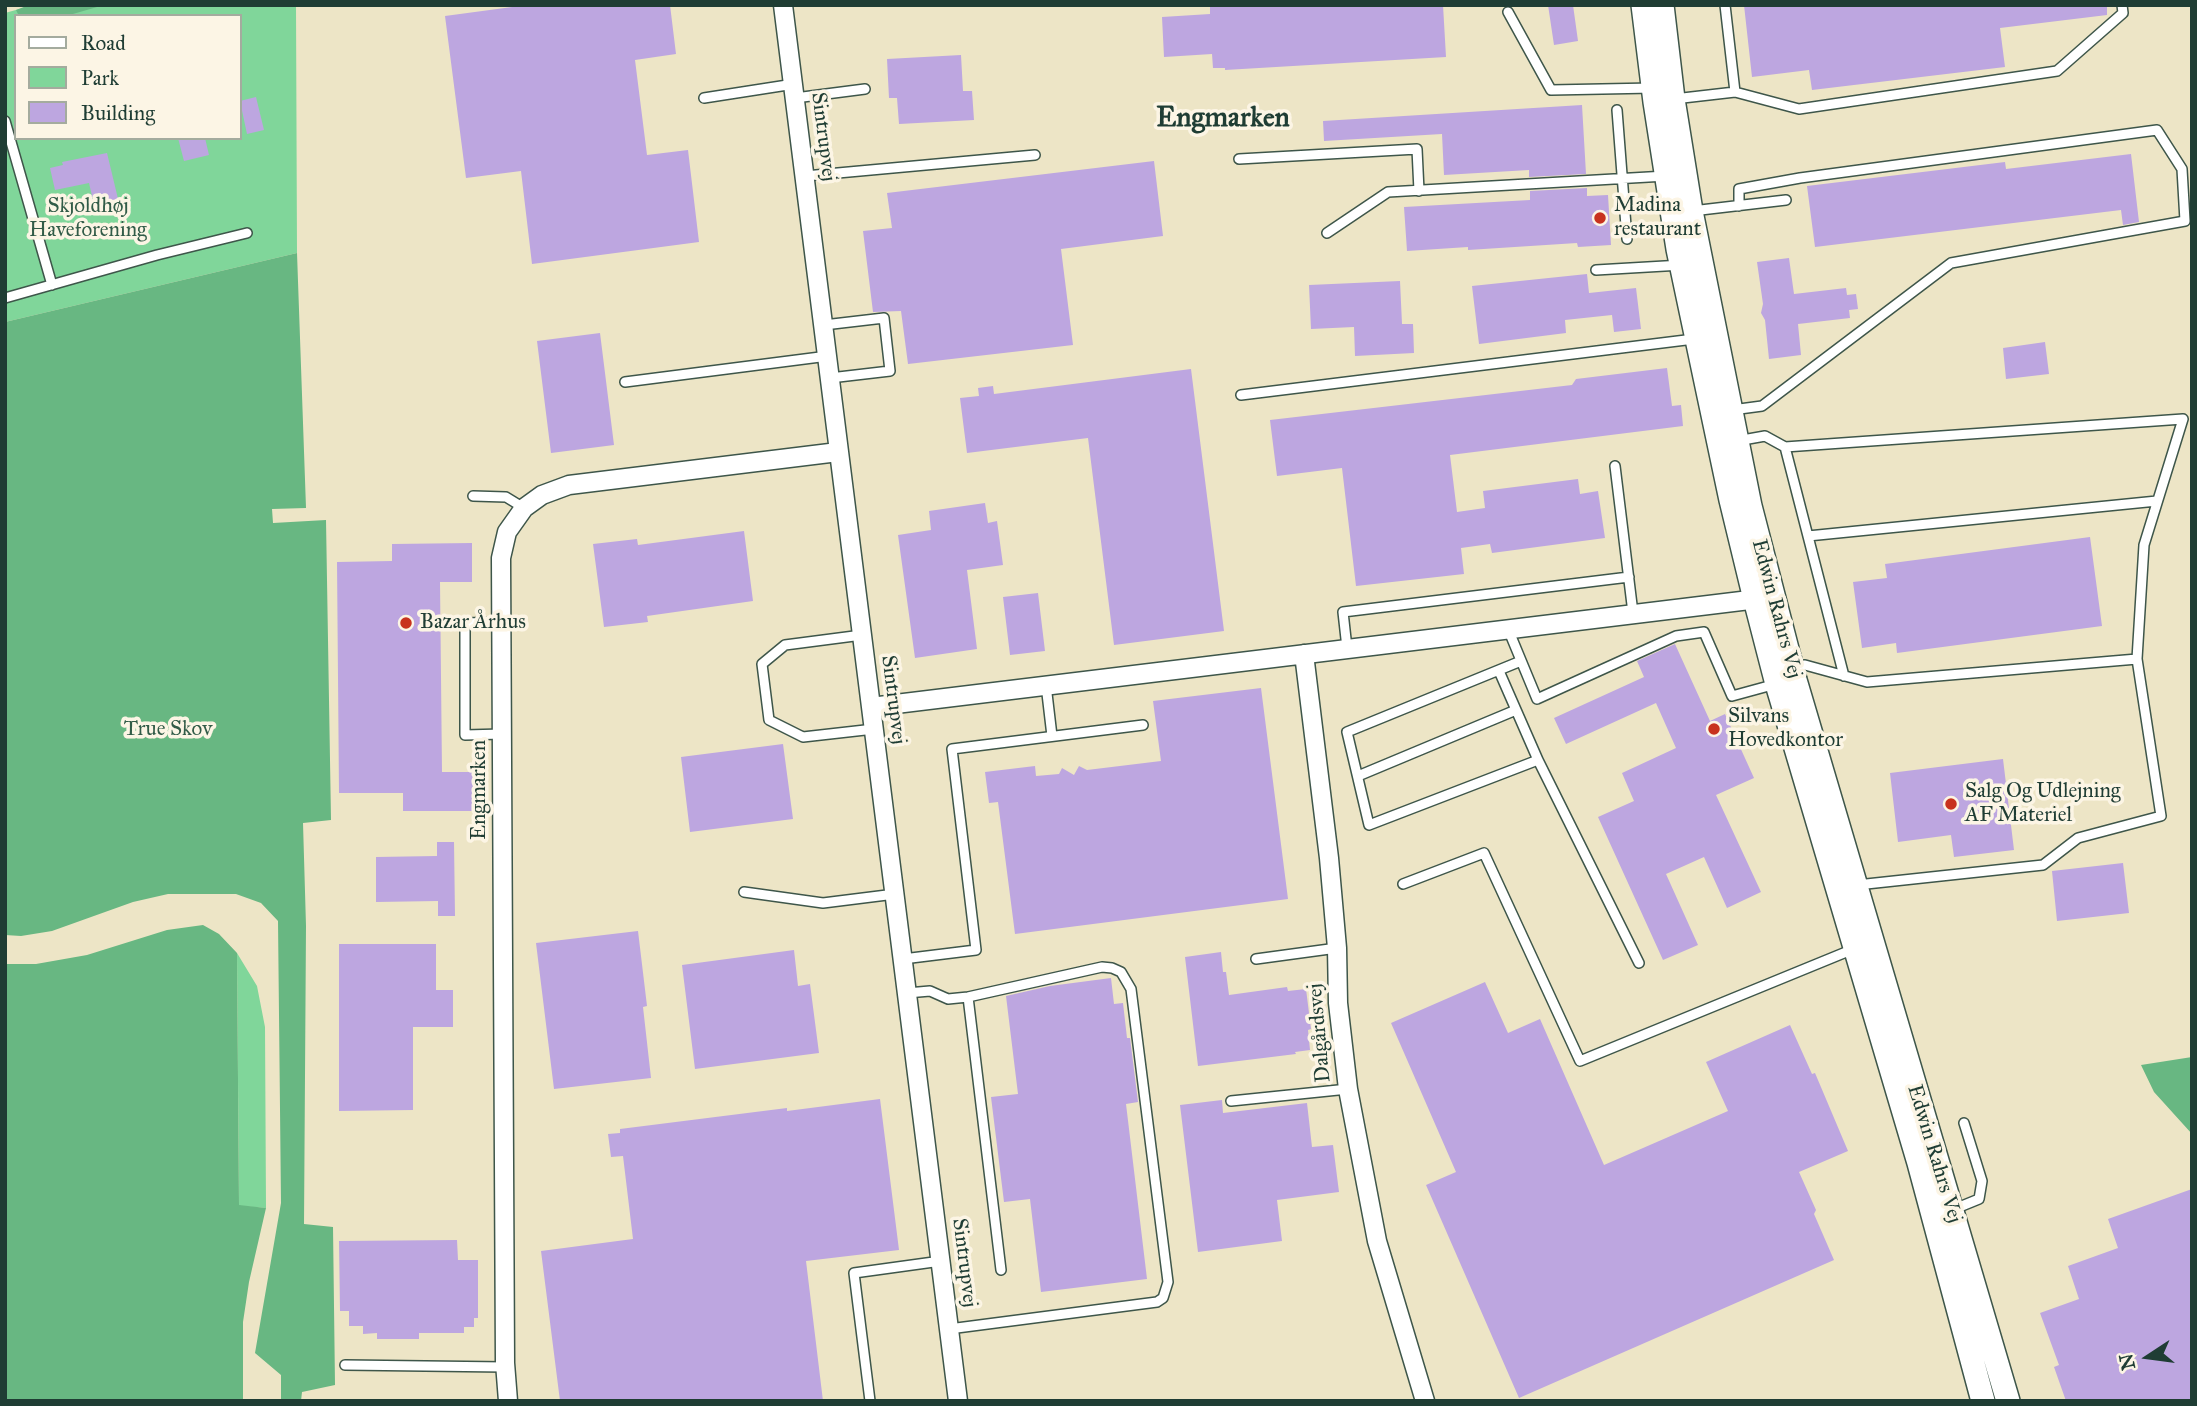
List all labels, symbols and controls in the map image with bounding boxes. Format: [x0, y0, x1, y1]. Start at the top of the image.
legend [14, 14, 242, 140]
text: Road [81, 30, 126, 56]
text: Park [81, 65, 119, 91]
street label: Sintrupvej [805, 91, 841, 183]
text: Building [81, 100, 155, 126]
district label: Engmarken [1156, 102, 1290, 136]
place label: Madina restaurant [1614, 193, 1701, 243]
park label: Skjoldhøj Haveforening [29, 194, 147, 244]
marker: Madina restaurant [1592, 210, 1608, 226]
street label: Edwin Rahrs Vej [1745, 537, 1807, 681]
place label: Bazar Århus [420, 610, 526, 636]
marker: Bazar Århus [398, 615, 414, 631]
street label: Sintrupvej [875, 654, 911, 746]
place label: Silvans Hovedkontor [1728, 704, 1843, 754]
park label: True Skov [124, 717, 212, 743]
marker: Silvans Hovedkontor [1706, 721, 1722, 737]
street label: Engmarken [467, 740, 493, 840]
place label: Salg Og Udlejning AF Materiel [1965, 779, 2121, 829]
marker: Salg Og Udlejning AF Materiel [1943, 796, 1959, 812]
street label: Dalgårdsvej [1303, 982, 1337, 1084]
street label: Edwin Rahrs Vej [1901, 1082, 1967, 1226]
street label: Sintrupvej [946, 1217, 982, 1309]
north arrow [2113, 1322, 2183, 1392]
text: N [2114, 1351, 2140, 1372]

